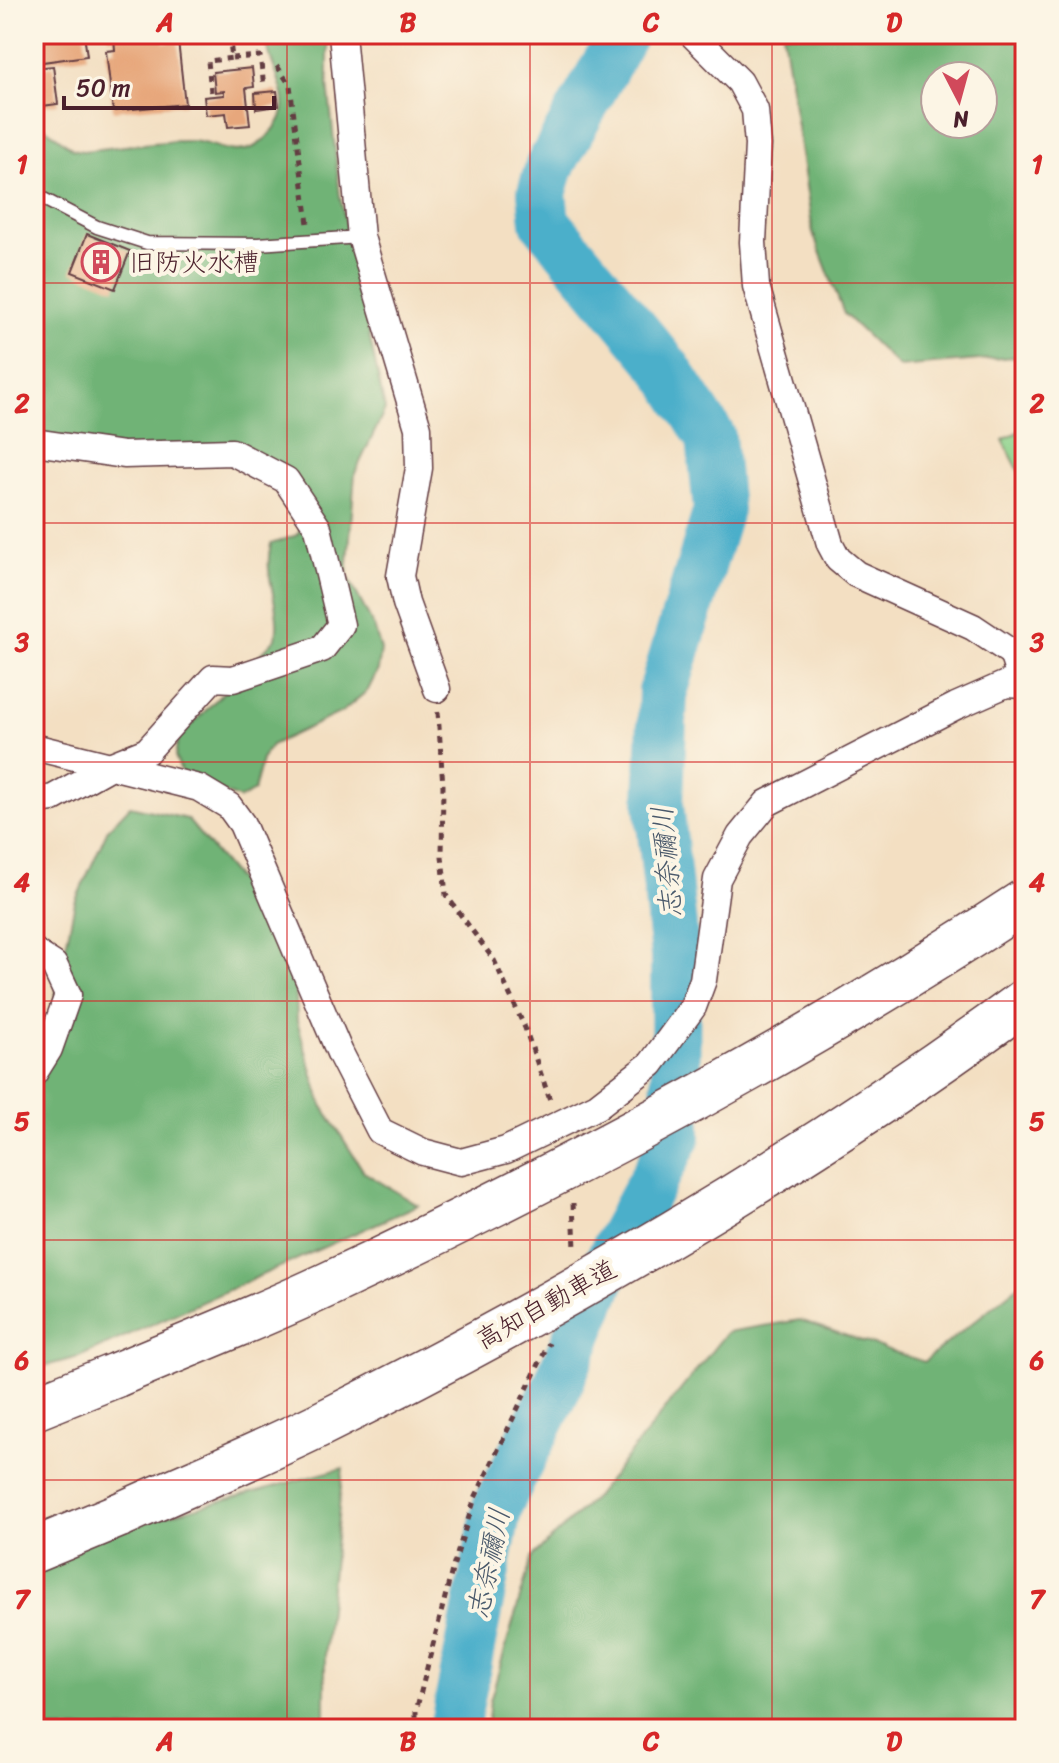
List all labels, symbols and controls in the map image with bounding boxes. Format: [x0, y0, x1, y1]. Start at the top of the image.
text: A [155, 0, 174, 45]
text: B [400, 0, 417, 45]
text: C [642, 0, 660, 45]
text: D [886, 0, 902, 45]
scale bar [64, 60, 274, 110]
north arrow [919, 60, 999, 140]
text: 50 m [76, 67, 131, 109]
text: N [951, 99, 972, 140]
text: 1 [16, 141, 28, 187]
text: 1 [1031, 141, 1043, 187]
place label: 旧防火水槽 [129, 239, 259, 285]
building icon: 旧防火水槽 [80, 241, 122, 283]
text: 2 [13, 380, 30, 426]
text: 2 [1028, 380, 1045, 426]
text: 3 [14, 619, 30, 665]
text: 3 [1029, 619, 1045, 665]
water label: 志奈禰川 [637, 804, 696, 920]
text: 4 [14, 859, 30, 905]
text: 4 [1029, 859, 1045, 905]
text: 5 [14, 1098, 30, 1144]
text: 5 [1029, 1098, 1045, 1144]
street label: 高知自動車道 [467, 1246, 625, 1362]
text: 6 [14, 1337, 30, 1383]
text: 6 [1029, 1337, 1045, 1383]
water label: 志奈禰川 [453, 1503, 524, 1623]
text: 7 [15, 1576, 32, 1622]
text: 7 [1030, 1576, 1047, 1622]
text: A [155, 1718, 174, 1763]
text: B [400, 1718, 417, 1763]
text: C [642, 1718, 660, 1763]
text: D [886, 1718, 902, 1763]

